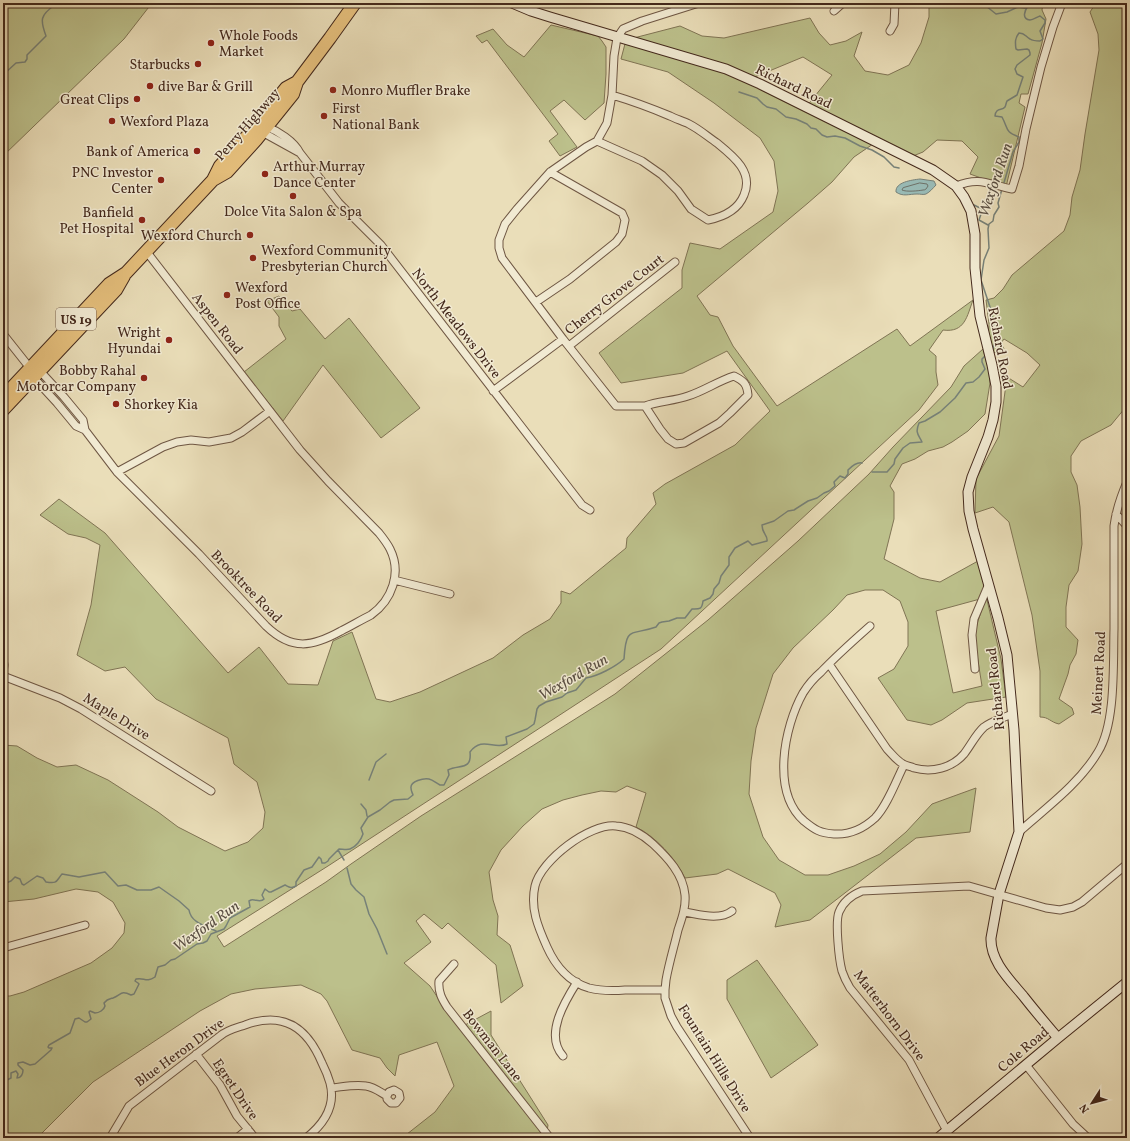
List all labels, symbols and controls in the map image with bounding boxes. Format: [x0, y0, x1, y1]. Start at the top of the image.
place label: Whole Foods Market [219, 27, 298, 62]
marker: Whole Foods Market [206, 38, 216, 48]
place label: Starbucks [129, 56, 190, 75]
marker: Starbucks [193, 59, 203, 69]
street label: Richard Road [752, 61, 835, 114]
place label: dive Bar & Grill [158, 78, 253, 97]
marker: dive Bar & Grill [145, 81, 155, 91]
place label: Monro Muffler Brake [341, 82, 471, 101]
street label: Perry Highway [211, 84, 285, 165]
marker: Monro Muffler Brake [328, 85, 338, 95]
place label: Great Clips [60, 91, 129, 110]
marker: Great Clips [132, 94, 142, 104]
place label: First National Bank [332, 100, 420, 135]
marker: First National Bank [319, 111, 329, 121]
place label: Wexford Plaza [120, 113, 209, 132]
marker: Wexford Plaza [107, 116, 117, 126]
water label: Wexford Run [974, 140, 1019, 220]
place label: Bank of America [86, 143, 189, 162]
marker: Bank of America [192, 146, 202, 156]
place label: Arthur Murray Dance Center [273, 158, 365, 193]
place label: PNC Investor Center [72, 164, 153, 199]
marker: Arthur Murray Dance Center [260, 169, 270, 179]
marker: PNC Investor Center [156, 175, 166, 185]
marker: Dolce Vita Salon & Spa [288, 191, 298, 201]
place label: Dolce Vita Salon & Spa [224, 203, 362, 222]
place label: Banfield Pet Hospital [60, 204, 134, 239]
marker: Banfield Pet Hospital [137, 215, 147, 225]
place label: Wexford Church [141, 227, 242, 246]
marker: Wexford Church [245, 230, 255, 240]
place label: Wexford Community Presbyterian Church [261, 242, 391, 277]
street label: Cherry Grove Court [561, 250, 669, 340]
marker: Wexford Community Presbyterian Church [248, 253, 258, 263]
street label: North Meadows Drive [407, 265, 505, 383]
place label: Wexford Post Office [235, 279, 301, 314]
street label: Aspen Road [187, 289, 247, 359]
marker: Wexford Post Office [222, 290, 232, 300]
street label: Richard Road [982, 306, 1017, 391]
road number: US 19 [56, 308, 96, 330]
place label: Wright Hyundai [108, 324, 161, 359]
marker: Wright Hyundai [164, 335, 174, 345]
place label: Bobby Rahal Motorcar Company [16, 362, 136, 397]
marker: Bobby Rahal Motorcar Company [139, 373, 149, 383]
place label: Shorkey Kia [124, 396, 198, 415]
marker: Shorkey Kia [111, 399, 121, 409]
street label: Brooktree Road [206, 546, 286, 628]
street label: Meinert Road [1088, 631, 1111, 715]
street label: Richard Road [983, 646, 1010, 731]
water label: Wexford Run [535, 650, 613, 707]
street label: Maple Drive [79, 689, 154, 746]
water label: Wexford Run [169, 896, 245, 958]
street label: Matterhorn Drive [848, 967, 929, 1065]
street label: Fountain Hills Drive [673, 1001, 755, 1117]
street label: Bowman Lane [457, 1006, 526, 1086]
street label: Blue Heron Drive [131, 1014, 229, 1092]
street label: Cole Road [994, 1023, 1054, 1077]
street label: Egret Drive [207, 1056, 262, 1124]
north arrow [1072, 1083, 1112, 1123]
text: N [1077, 1100, 1094, 1116]

